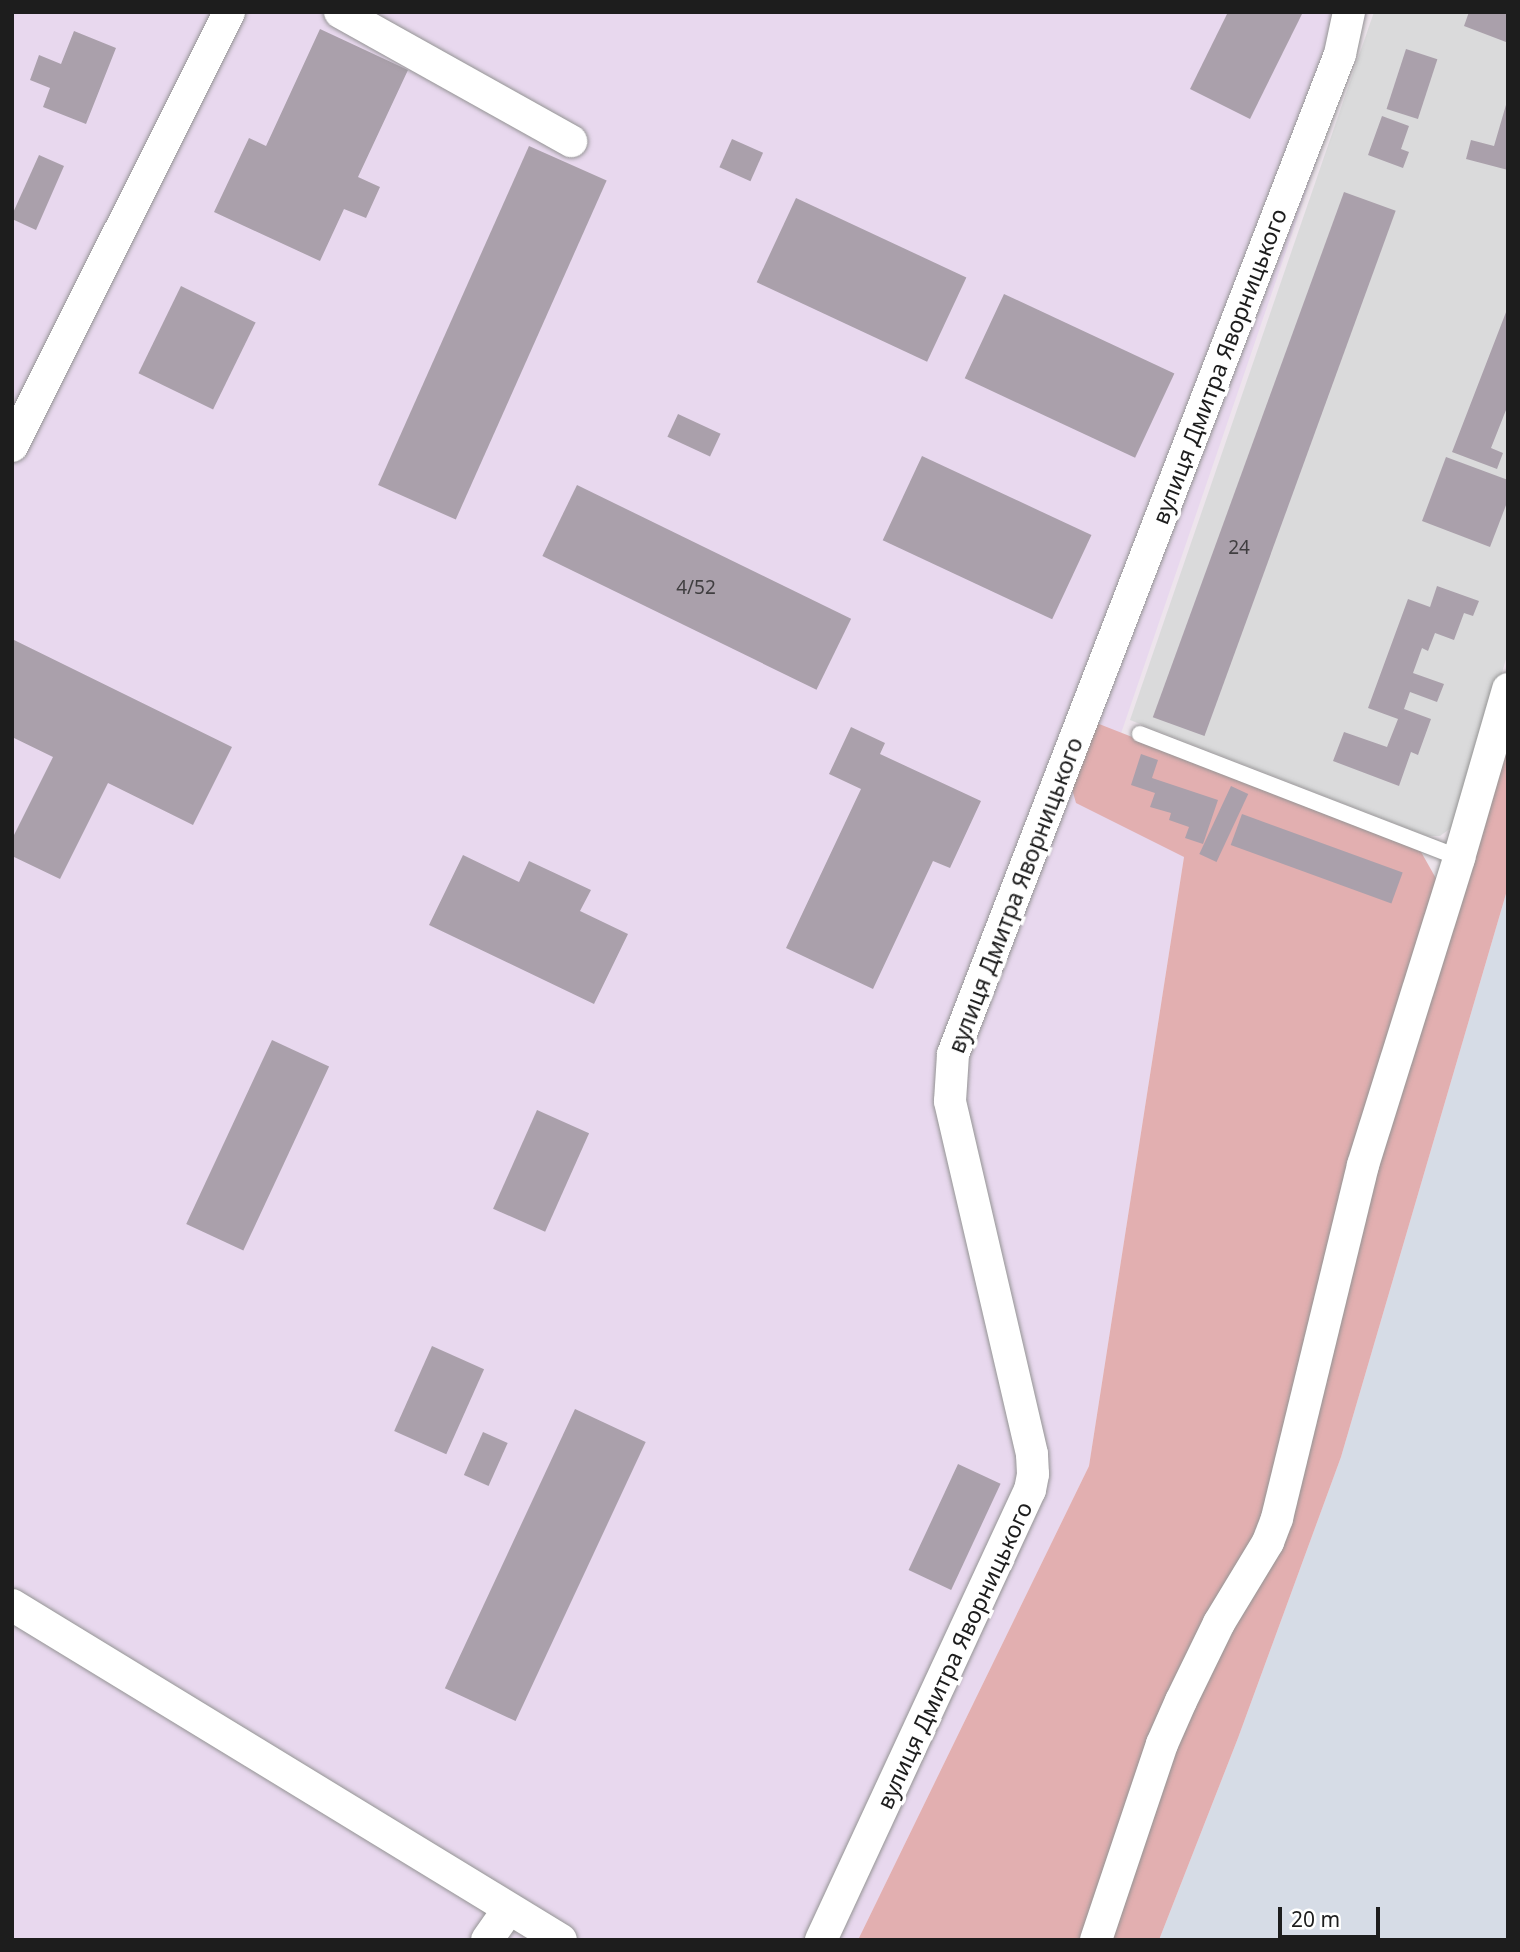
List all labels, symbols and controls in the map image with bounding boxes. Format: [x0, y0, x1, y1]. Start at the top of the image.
street label: вулиця Дмитра Яворницького [1146, 204, 1292, 528]
house number: 24 [1228, 537, 1250, 559]
house number: 4/52 [676, 577, 716, 599]
street label: вулиця Дмитра Яворницького [942, 733, 1088, 1057]
street label: вулиця Дмитра Яворницького [871, 1497, 1037, 1813]
scale bar [1282, 1892, 1384, 1936]
text: 20 m [1291, 1905, 1340, 1933]

